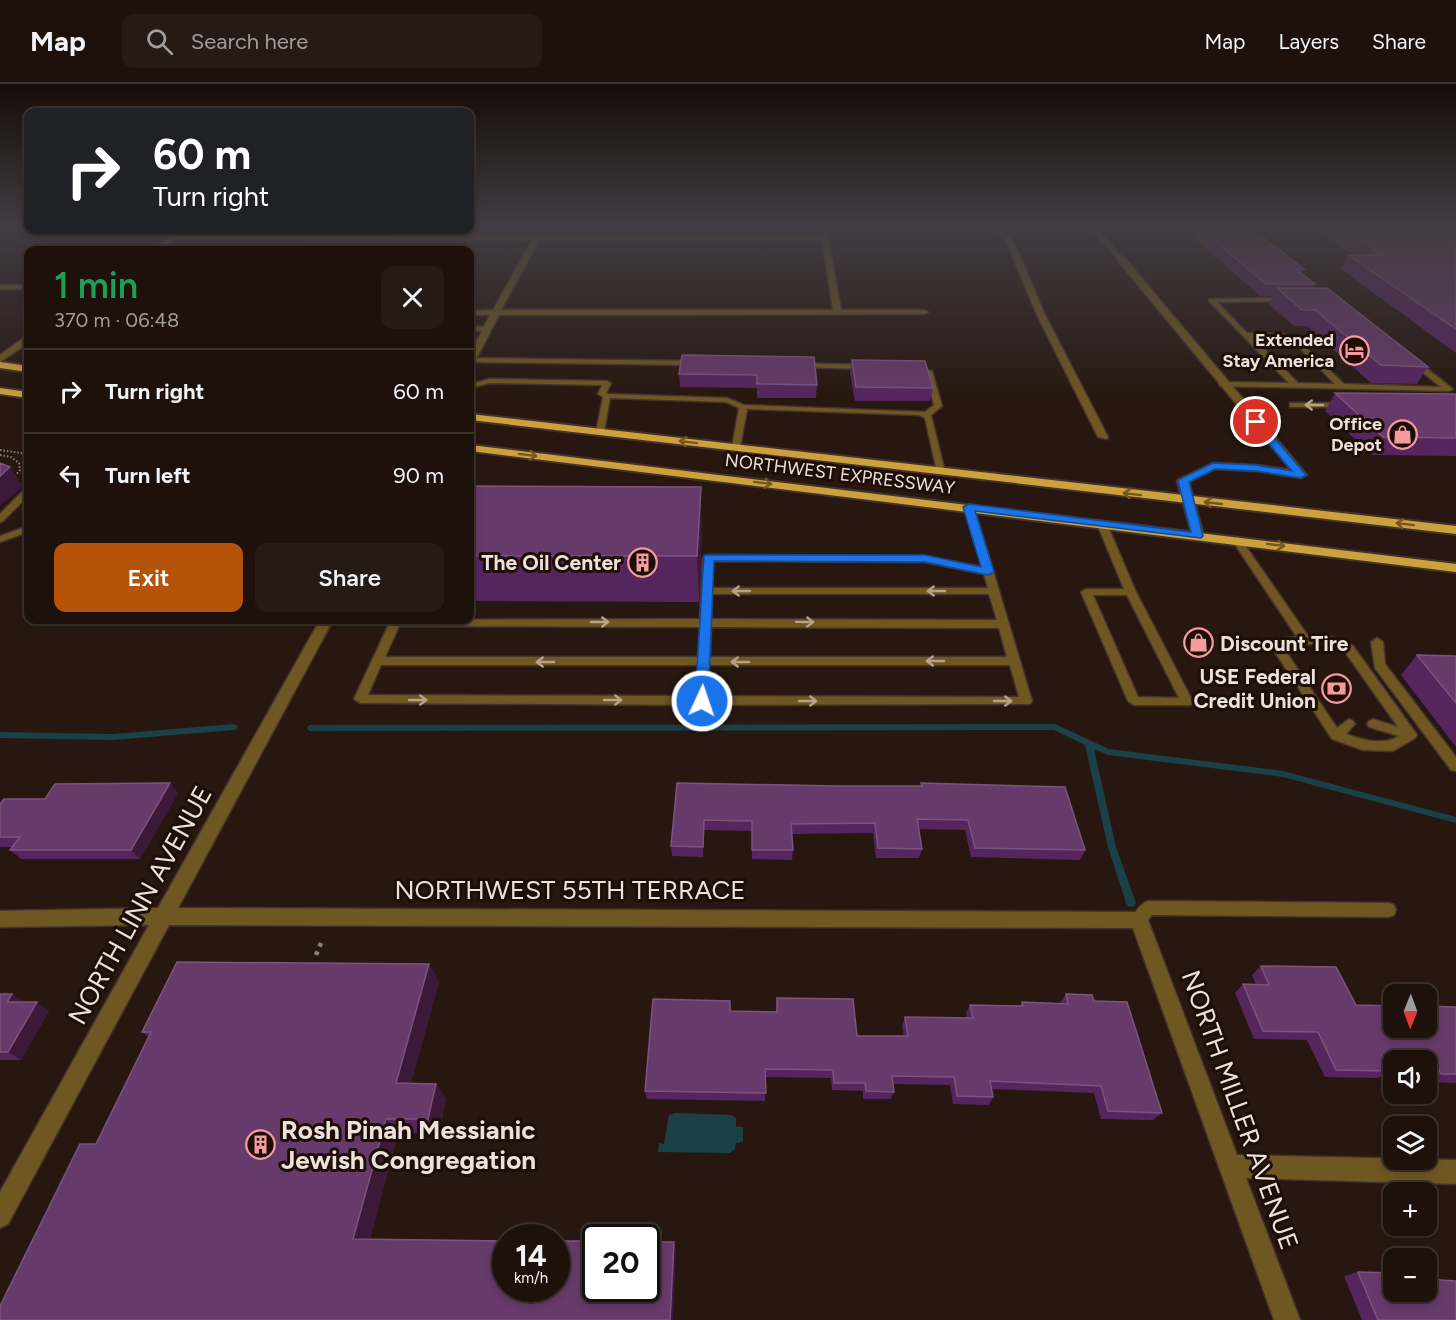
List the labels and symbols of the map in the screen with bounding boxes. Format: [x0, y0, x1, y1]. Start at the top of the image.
place label: Extended Stay America [1223, 329, 1334, 372]
hotel icon: Extended Stay America [1339, 334, 1371, 366]
pin [1230, 396, 1281, 447]
one-way arrow [1304, 399, 1324, 411]
place label: Office Depot [1329, 413, 1382, 456]
shop icon: Office Depot [1387, 418, 1419, 450]
one-way arrow [679, 437, 699, 448]
one-way arrow [517, 449, 537, 460]
street label: NORTHWEST EXPRESSWAY [724, 449, 956, 499]
one-way arrow [752, 478, 772, 489]
one-way arrow [1123, 488, 1143, 499]
one-way arrow [1203, 497, 1223, 508]
one-way arrow [1396, 519, 1416, 530]
one-way arrow [1266, 540, 1286, 551]
building icon: The Oil Center [626, 546, 658, 578]
place label: The Oil Center [481, 550, 621, 575]
one-way arrow [731, 585, 751, 597]
one-way arrow [926, 585, 946, 597]
one-way arrow [590, 616, 610, 628]
one-way arrow [795, 617, 815, 628]
shop icon: Discount Tire [1183, 627, 1215, 659]
place label: Discount Tire [1220, 631, 1349, 656]
one-way arrow [925, 655, 945, 667]
one-way arrow [535, 656, 555, 668]
one-way arrow [730, 656, 750, 668]
place label: USE Federal Credit Union [1193, 664, 1316, 713]
position arrow [670, 669, 734, 733]
bank icon: USE Federal Credit Union [1321, 672, 1353, 704]
one-way arrow [408, 694, 428, 706]
one-way arrow [603, 694, 623, 706]
one-way arrow [798, 695, 818, 707]
one-way arrow [993, 695, 1013, 707]
street label: NORTH LINN AVENUE [61, 780, 219, 1030]
street label: NORTHWEST 55TH TERRACE [394, 874, 746, 906]
street label: NORTH MILLER AVENUE [1175, 966, 1305, 1254]
north arrow [1383, 984, 1437, 1038]
place label: Rosh Pinah Messianic Jewish Congregation [281, 1114, 536, 1176]
building icon: Rosh Pinah Messianic Jewish Congregation [244, 1129, 276, 1161]
speed limit sign: 20 [582, 1224, 660, 1302]

